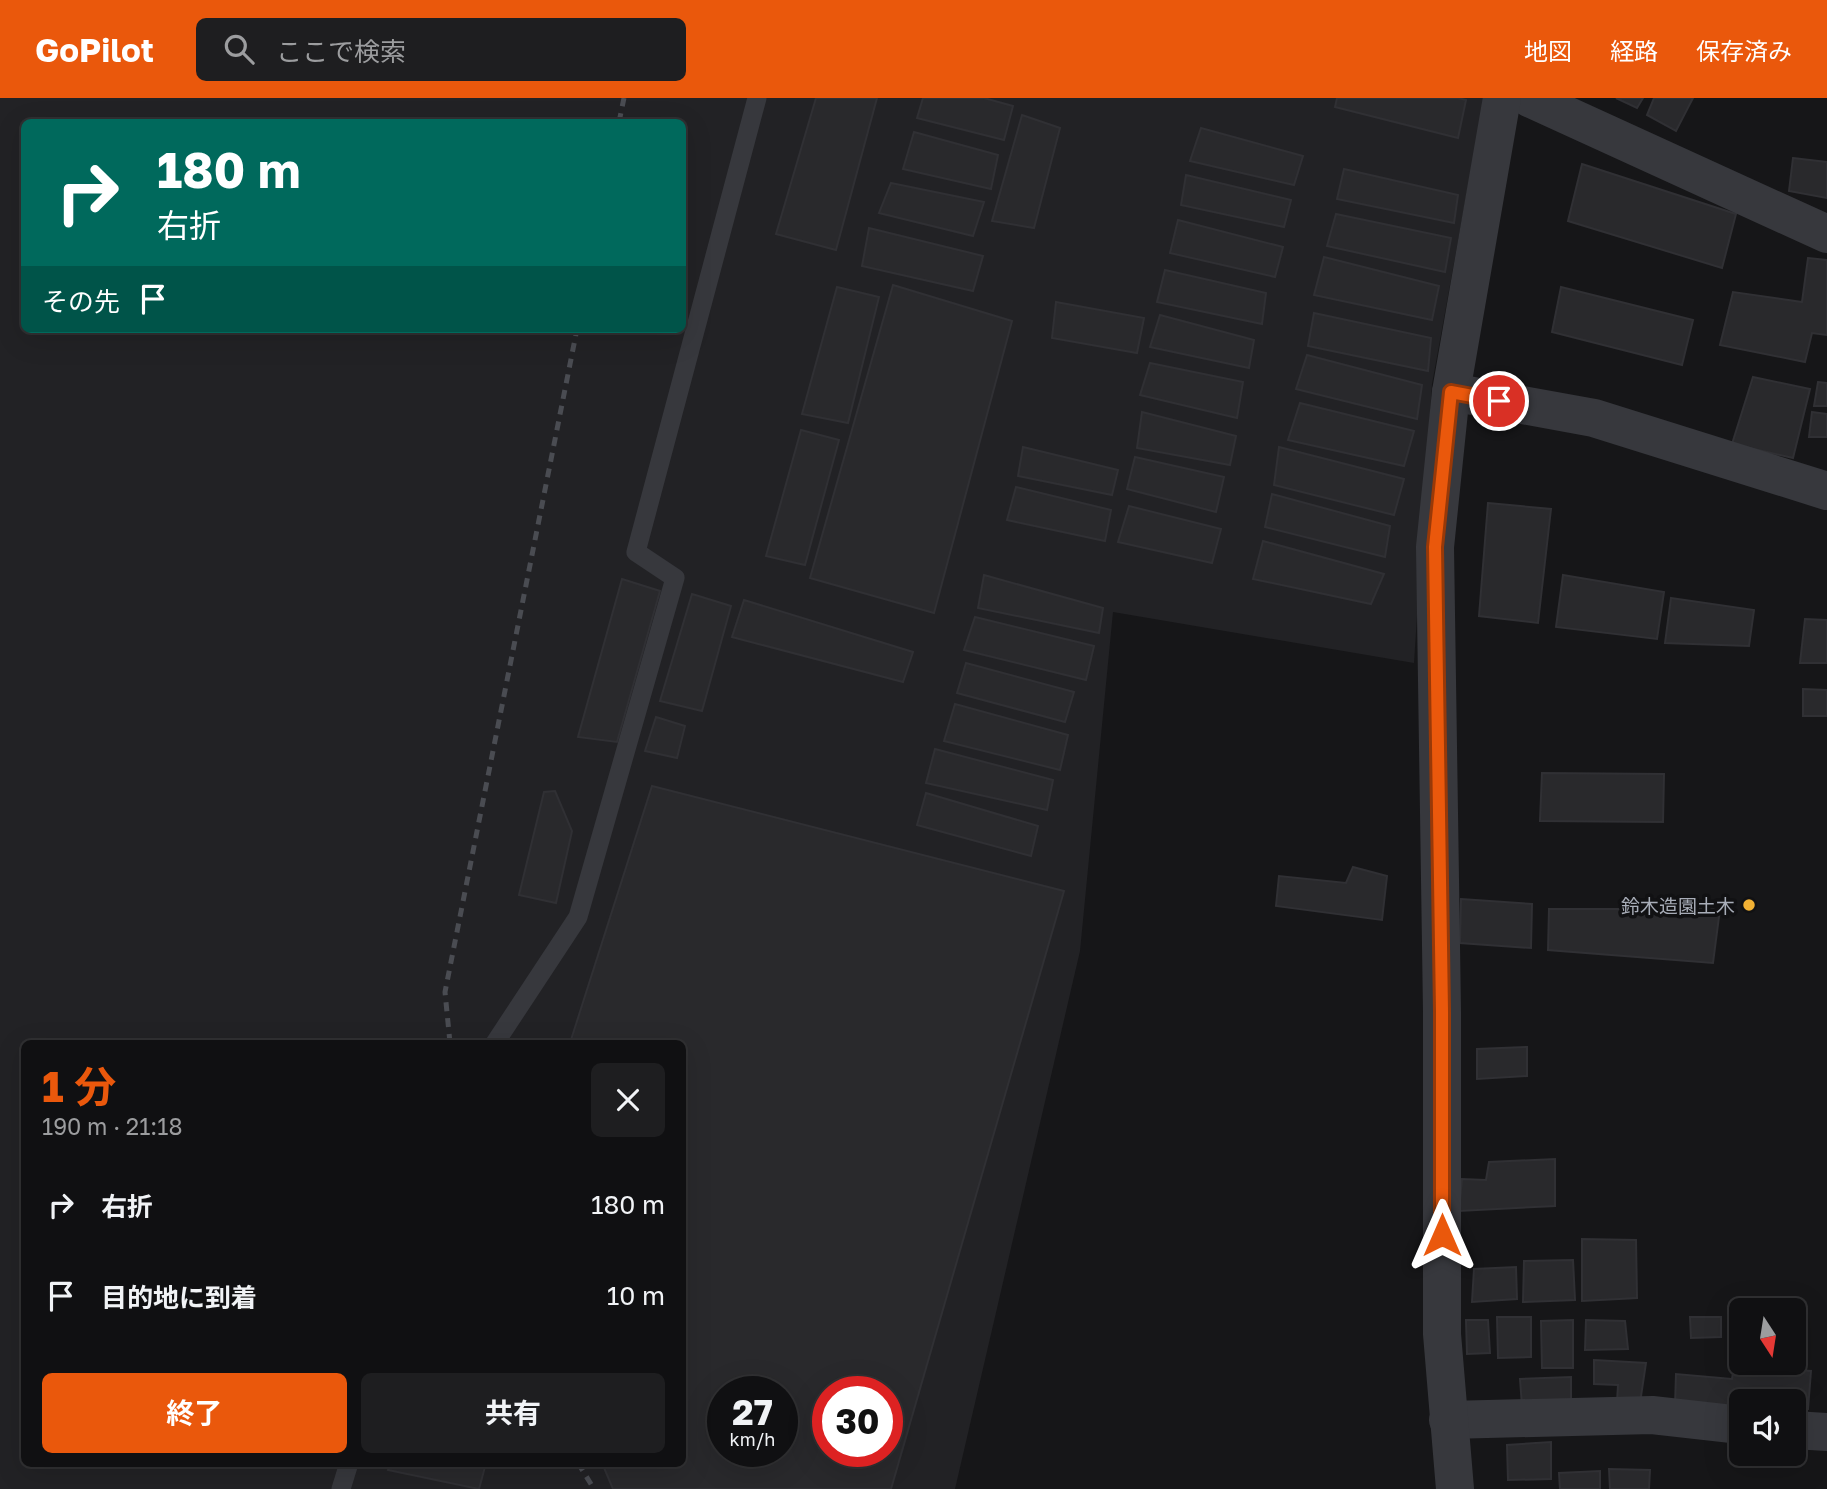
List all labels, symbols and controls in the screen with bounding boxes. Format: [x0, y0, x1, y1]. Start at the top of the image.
search box [196, 18, 686, 81]
text: GoPilot [35, 30, 154, 69]
icon: search [220, 30, 258, 68]
text: ここで検索 [276, 36, 406, 67]
text: 地図 [1524, 36, 1572, 65]
text: 経路 [1610, 36, 1658, 65]
text: 保存済み [1696, 36, 1792, 65]
text: 180 m [157, 140, 301, 199]
icon: right [42, 147, 133, 238]
text: 右折 [157, 206, 221, 244]
icon: arrive [134, 280, 172, 318]
text: その先 [42, 286, 120, 317]
pin [1469, 371, 1529, 431]
icon: arrive [1480, 382, 1518, 420]
place label: 鈴木造園土木 [1621, 894, 1735, 917]
marker: 鈴木造園土木 [1741, 897, 1757, 913]
text: 1 分 [42, 1061, 116, 1111]
button: close [591, 1063, 665, 1137]
text: 190 m · 21:18 [42, 1112, 182, 1140]
icon: right [42, 1186, 80, 1224]
text: 180 m [591, 1189, 665, 1220]
text: 右折 [101, 1191, 153, 1222]
position arrow [1405, 1198, 1479, 1272]
icon: arrive [42, 1277, 80, 1315]
text: 10 m [607, 1280, 665, 1311]
text: 目的地に到着 [101, 1282, 257, 1313]
north arrow [1729, 1298, 1806, 1376]
map controls [1729, 1298, 1806, 1466]
button: 終了 [42, 1373, 347, 1453]
button: 共有 [361, 1373, 665, 1453]
speed limit sign: 30 [812, 1376, 903, 1467]
button: sound [1729, 1389, 1806, 1466]
text: 27 [732, 1391, 773, 1433]
text: km/h [730, 1428, 775, 1450]

